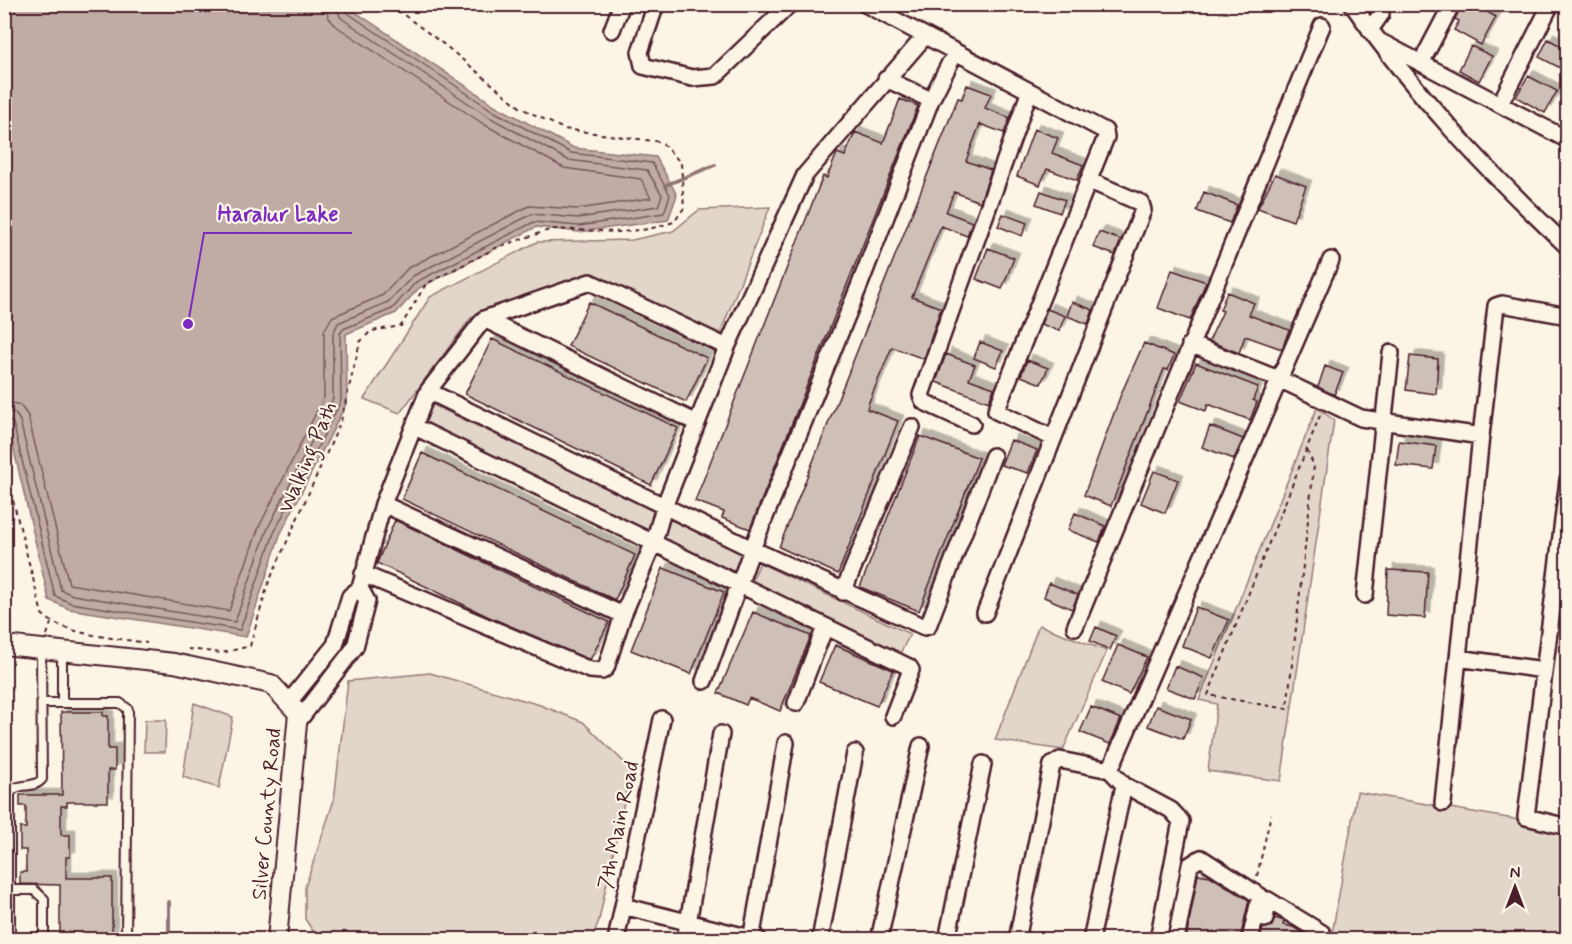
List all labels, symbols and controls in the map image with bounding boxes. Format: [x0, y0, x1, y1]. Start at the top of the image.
callout: Haralur Lake [204, 193, 352, 233]
text: Haralur Lake [218, 201, 338, 229]
street label: Walking Path [272, 397, 346, 518]
street label: Silver County Road [246, 727, 288, 901]
street label: 7th Main Road [592, 758, 646, 892]
north arrow [1485, 857, 1545, 917]
text: N [1510, 863, 1520, 884]

